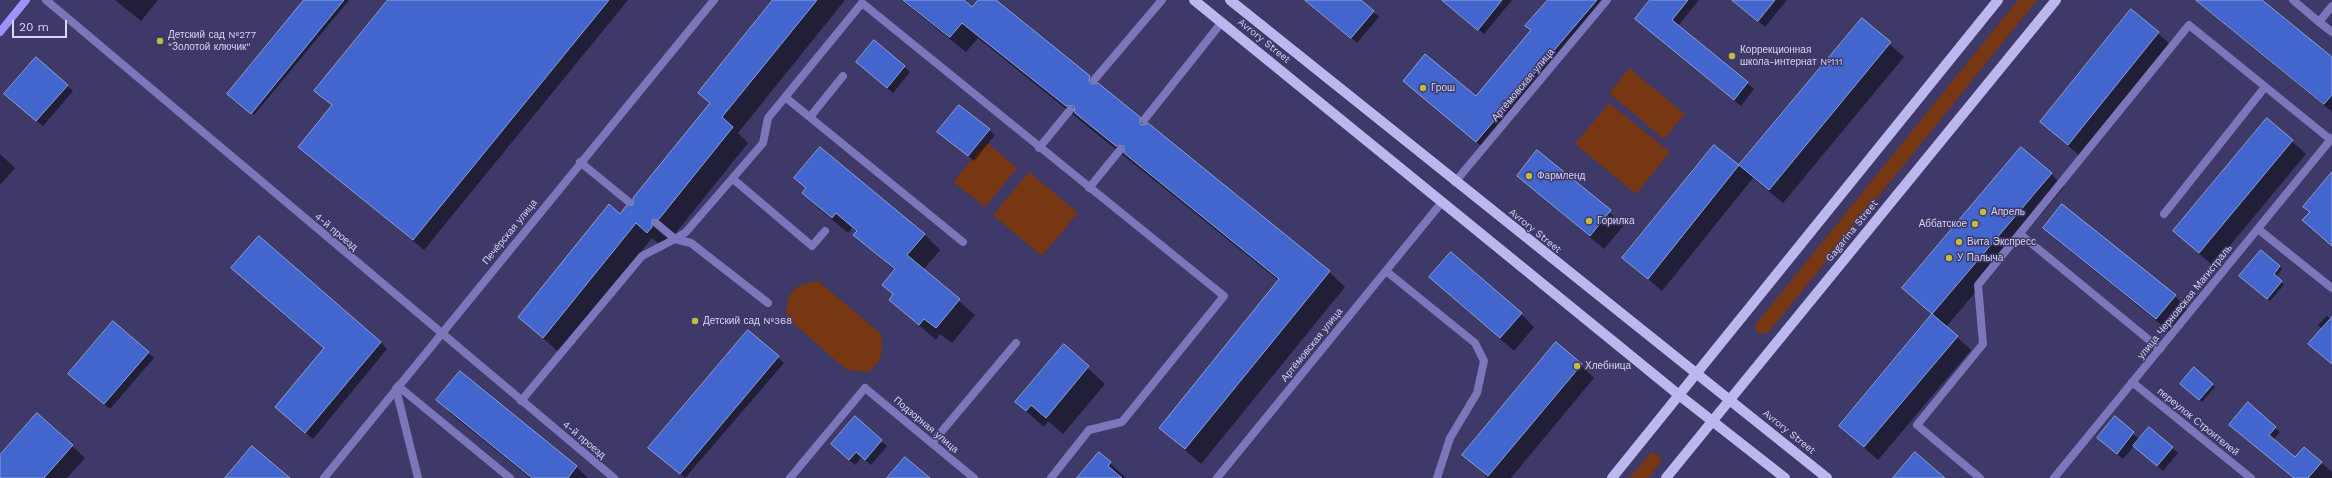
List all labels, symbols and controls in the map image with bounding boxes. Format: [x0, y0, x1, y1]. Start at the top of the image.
scale bar [14, 12, 69, 38]
street label: Avrory Street [1235, 16, 1293, 66]
text: 20 m [19, 20, 49, 34]
place label: Детский сад №277 "Золотой ключик" [168, 29, 256, 52]
marker: Детский сад №277 "Золотой ключик" [155, 36, 165, 46]
place label: Коррекционная школа-интернат №111 [1740, 44, 1843, 68]
street label: Артёмовская улица [1489, 46, 1557, 124]
marker: Коррекционная школа-интернат №111 [1727, 51, 1737, 61]
place label: Грош [1431, 82, 1455, 94]
marker: Грош [1418, 83, 1428, 93]
place label: Фармленд [1537, 170, 1585, 182]
marker: Фармленд [1524, 171, 1534, 181]
street label: Печёрская улица [480, 197, 540, 267]
street label: Gagarina Street [1823, 198, 1881, 264]
street label: Avrory Street [1506, 206, 1564, 256]
place label: Апрель [1991, 206, 2025, 218]
marker: Апрель [1978, 207, 1988, 217]
street label: 4-й проезд [312, 211, 360, 253]
place label: Горилка [1597, 215, 1634, 227]
marker: Горилка [1584, 216, 1594, 226]
place label: Аббатское [1919, 218, 1967, 230]
marker: Аббатское [1970, 219, 1980, 229]
place label: Вита Экспресс [1967, 236, 2036, 248]
marker: Вита Экспресс [1954, 237, 1964, 247]
street label: улица Черновская Магистраль [2135, 242, 2235, 362]
place label: У Палыча [1957, 252, 2003, 264]
marker: У Палыча [1944, 253, 1954, 263]
street label: Артёмовская улица [1279, 306, 1345, 384]
place label: Детский сад №368 [703, 315, 792, 327]
marker: Детский сад №368 [690, 316, 700, 326]
place label: Хлебница [1585, 360, 1631, 372]
marker: Хлебница [1572, 361, 1582, 371]
street label: переулок Строителей [2155, 385, 2241, 459]
street label: Подзорная улица [891, 394, 961, 456]
street label: Avrory Street [1760, 407, 1818, 457]
street label: 4-й проезд [560, 419, 608, 461]

